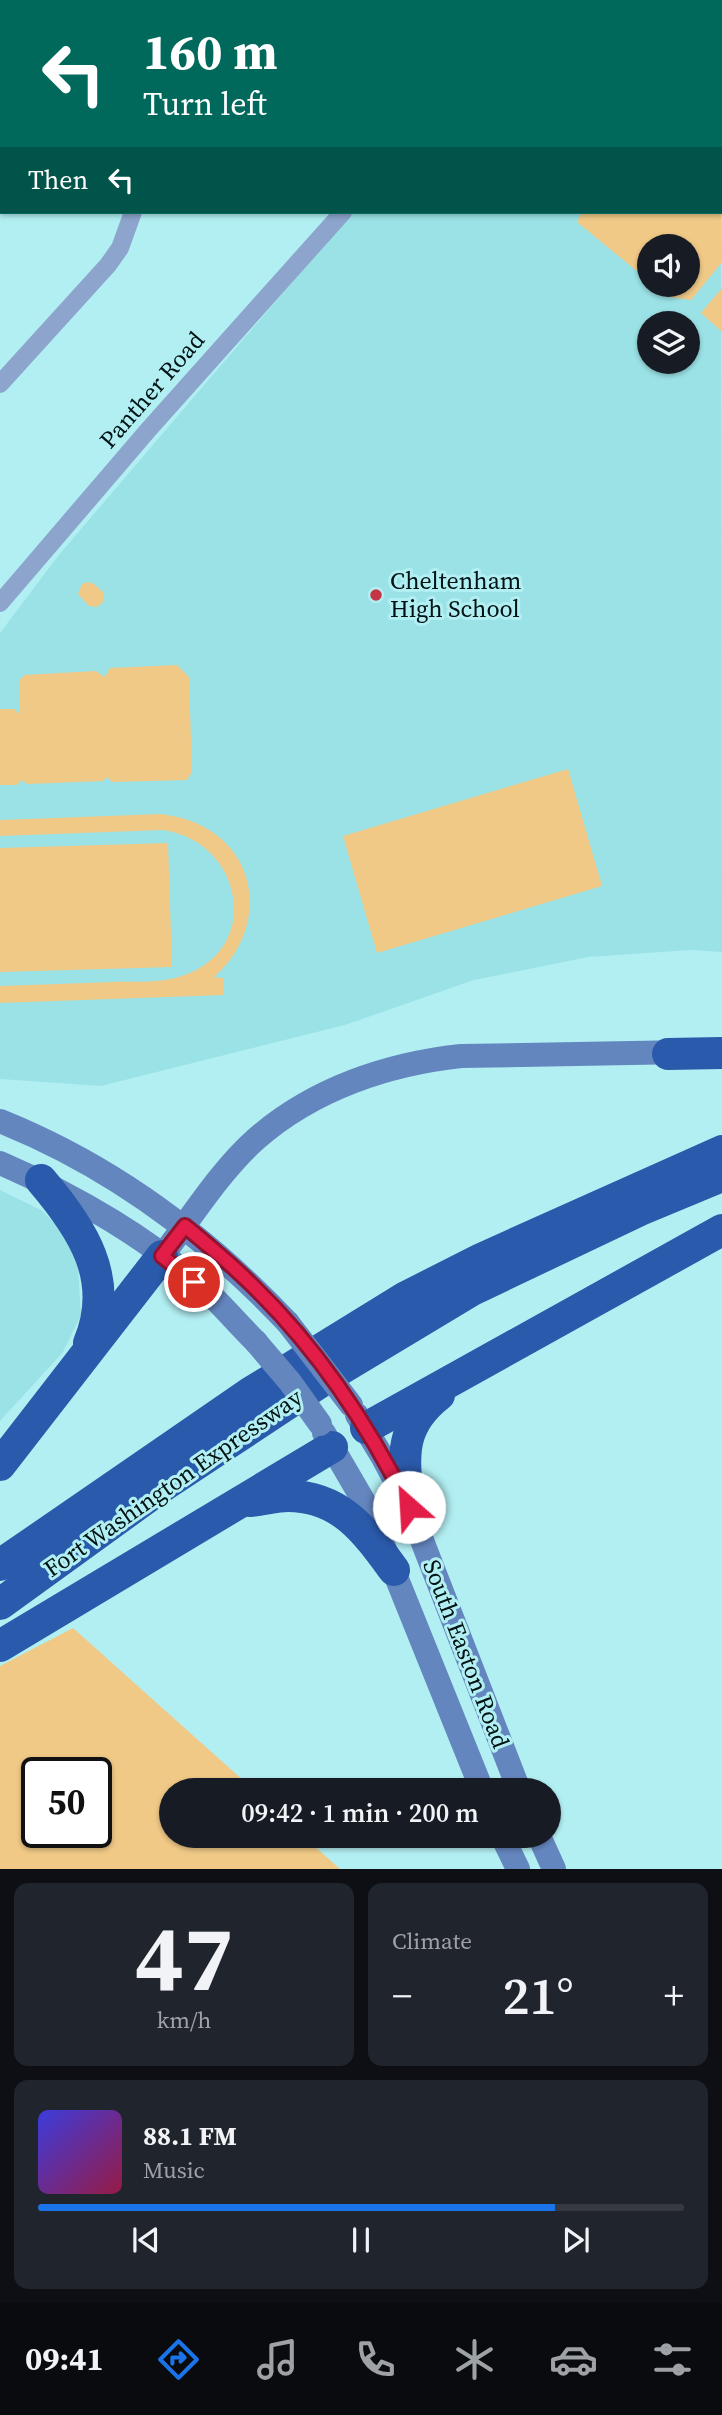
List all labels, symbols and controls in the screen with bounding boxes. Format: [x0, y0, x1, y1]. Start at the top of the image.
text: 160 m [143, 18, 278, 85]
icon: left [28, 28, 119, 119]
text: Turn left [143, 82, 267, 126]
icon: left [102, 161, 140, 199]
text: Then [28, 162, 88, 198]
map controls [637, 234, 700, 374]
button: sound [637, 234, 700, 297]
button: layers [637, 311, 700, 374]
street label: Panther Road [92, 324, 212, 455]
place label: Cheltenham High School [390, 564, 521, 625]
marker: Cheltenham High School [368, 587, 384, 603]
pin [164, 1252, 224, 1312]
icon: arrive [175, 1263, 213, 1301]
street label: Fort Washington Expressway [37, 1380, 309, 1585]
position arrow [372, 1470, 446, 1544]
street label: South Easton Road [415, 1555, 518, 1753]
speed limit sign: 50 [21, 1757, 112, 1848]
text: 09:42 · 1 min · 200 m [241, 1795, 479, 1831]
text: 47 [135, 1896, 233, 2020]
text: Climate [392, 1925, 472, 1957]
text: 21° [502, 1960, 574, 2031]
text: − [392, 1970, 412, 2022]
text: + [664, 1970, 684, 2022]
text: km/h [157, 2004, 211, 2036]
text: 88.1 FM [143, 2118, 237, 2154]
text: Music [143, 2154, 205, 2186]
icon: previous [127, 2221, 165, 2259]
icon: pause [342, 2221, 380, 2259]
icon: next [557, 2221, 595, 2259]
icon: directions [154, 2335, 203, 2384]
icon: music [253, 2335, 302, 2384]
icon: phone [351, 2335, 400, 2384]
icon: climate [450, 2335, 499, 2384]
icon: car [549, 2335, 598, 2384]
icon: filters [648, 2335, 697, 2384]
text: 09:41 [25, 2337, 104, 2381]

